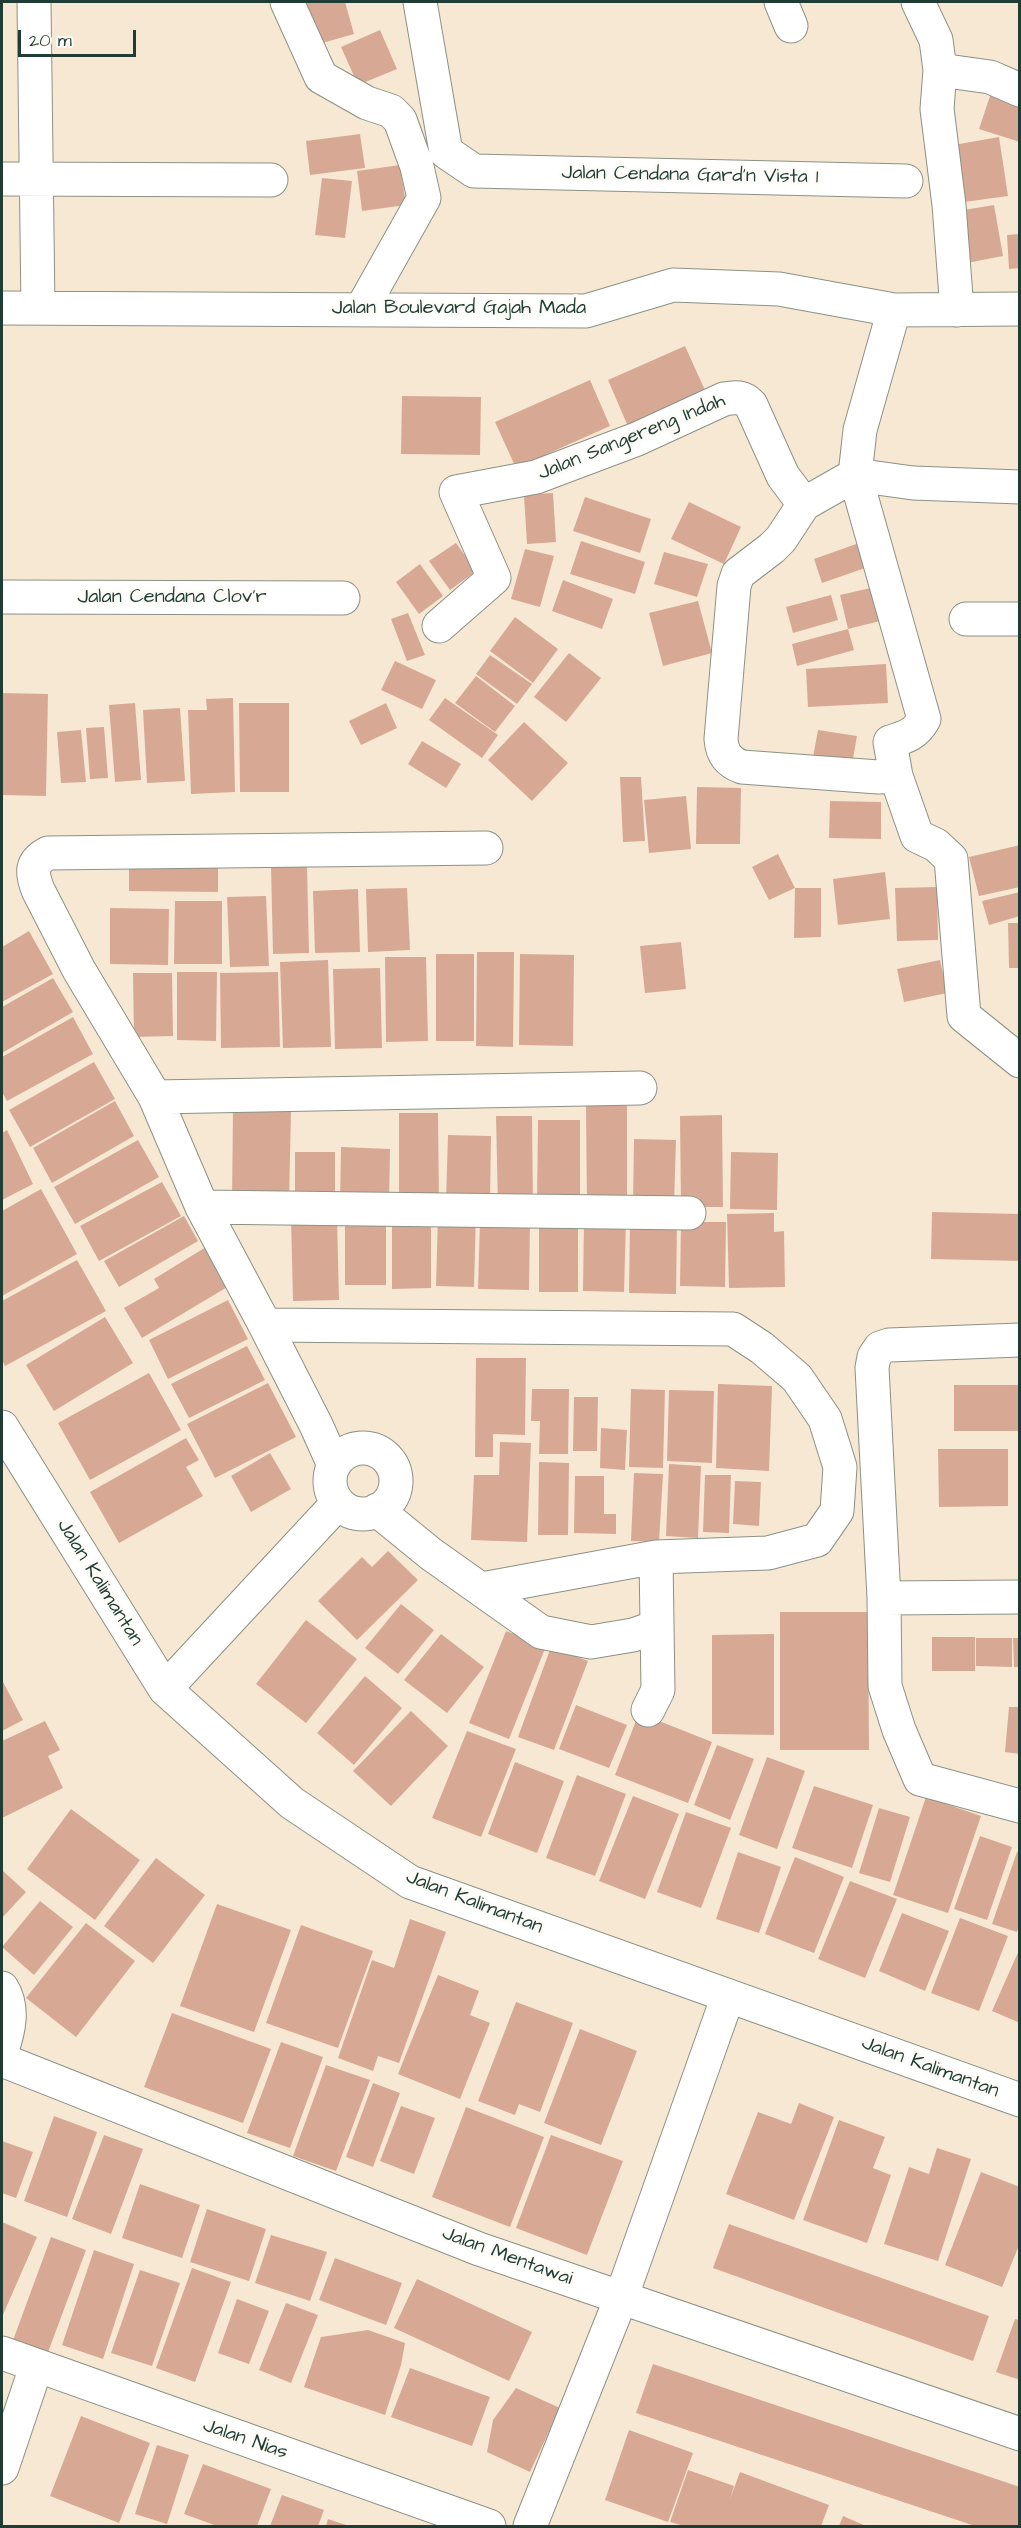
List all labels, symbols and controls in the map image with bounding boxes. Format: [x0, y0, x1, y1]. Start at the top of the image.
scale bar [21, 18, 140, 56]
text: 20 m [29, 28, 72, 53]
street label: Jalan Cendana Gard'n Vista 1 [561, 162, 819, 190]
street label: Jalan Boulevard Gajah Mada [332, 297, 586, 321]
street label: Jalan Sangereng Indah [535, 389, 729, 487]
street label: Jalan Cendana Clov'r [78, 586, 266, 610]
street label: Jalan Kalimantan [51, 1515, 147, 1651]
street label: Jalan Kalimantan [402, 1866, 546, 1940]
street label: Jalan Kalimantan [858, 2032, 1002, 2104]
street label: Jalan Mentawai [438, 2222, 576, 2292]
street label: Jalan Nias [200, 2414, 290, 2466]

